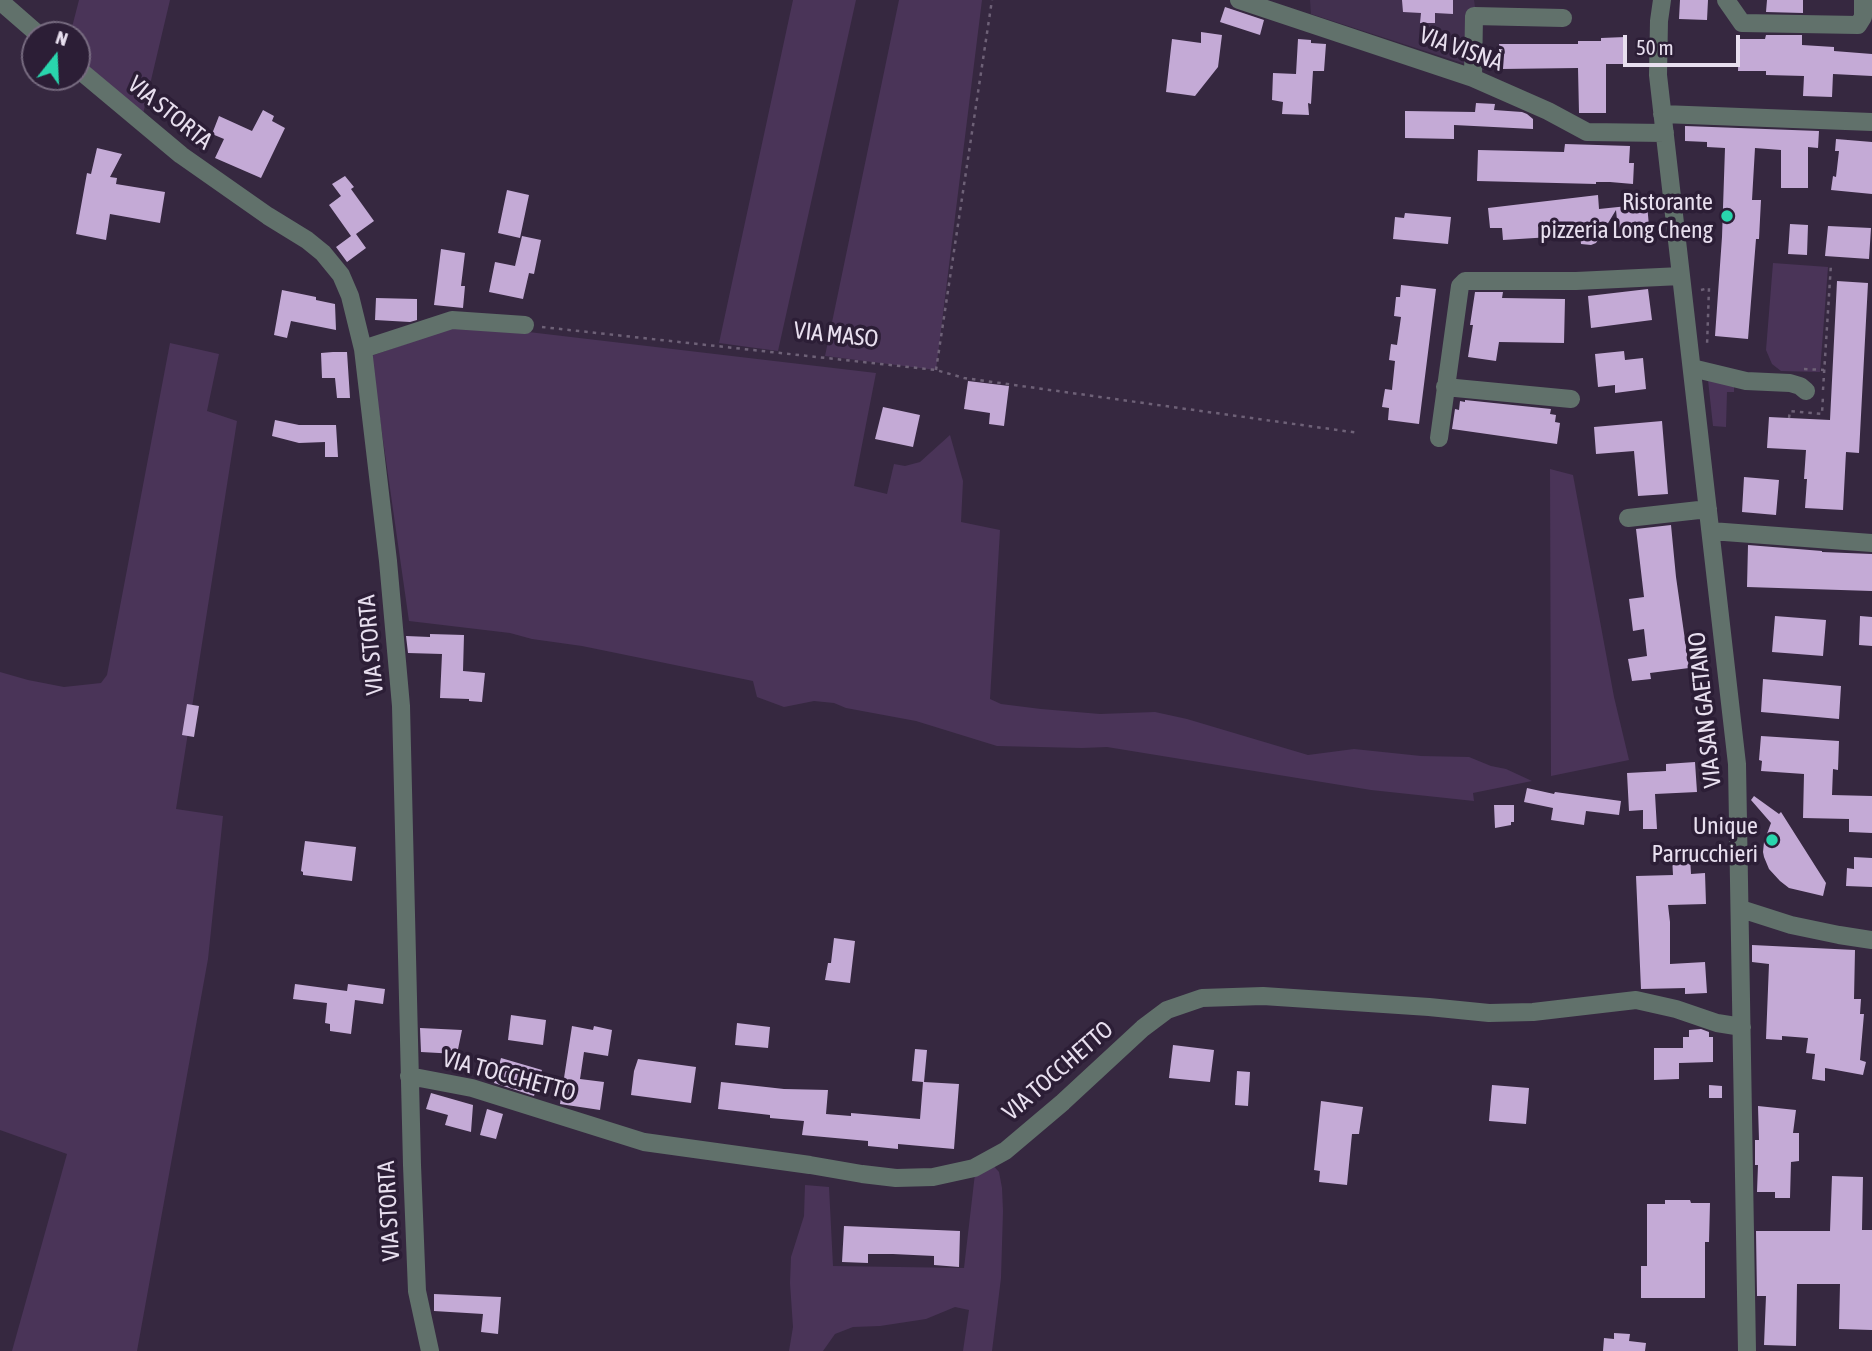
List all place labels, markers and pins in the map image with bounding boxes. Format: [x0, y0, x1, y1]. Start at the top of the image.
place label: Ristorante pizzeria Long Cheng [1540, 188, 1713, 244]
marker: Ristorante pizzeria Long Cheng [1719, 208, 1735, 224]
place label: Unique Parrucchieri [1651, 812, 1758, 868]
marker: Unique Parrucchieri [1764, 832, 1780, 848]

